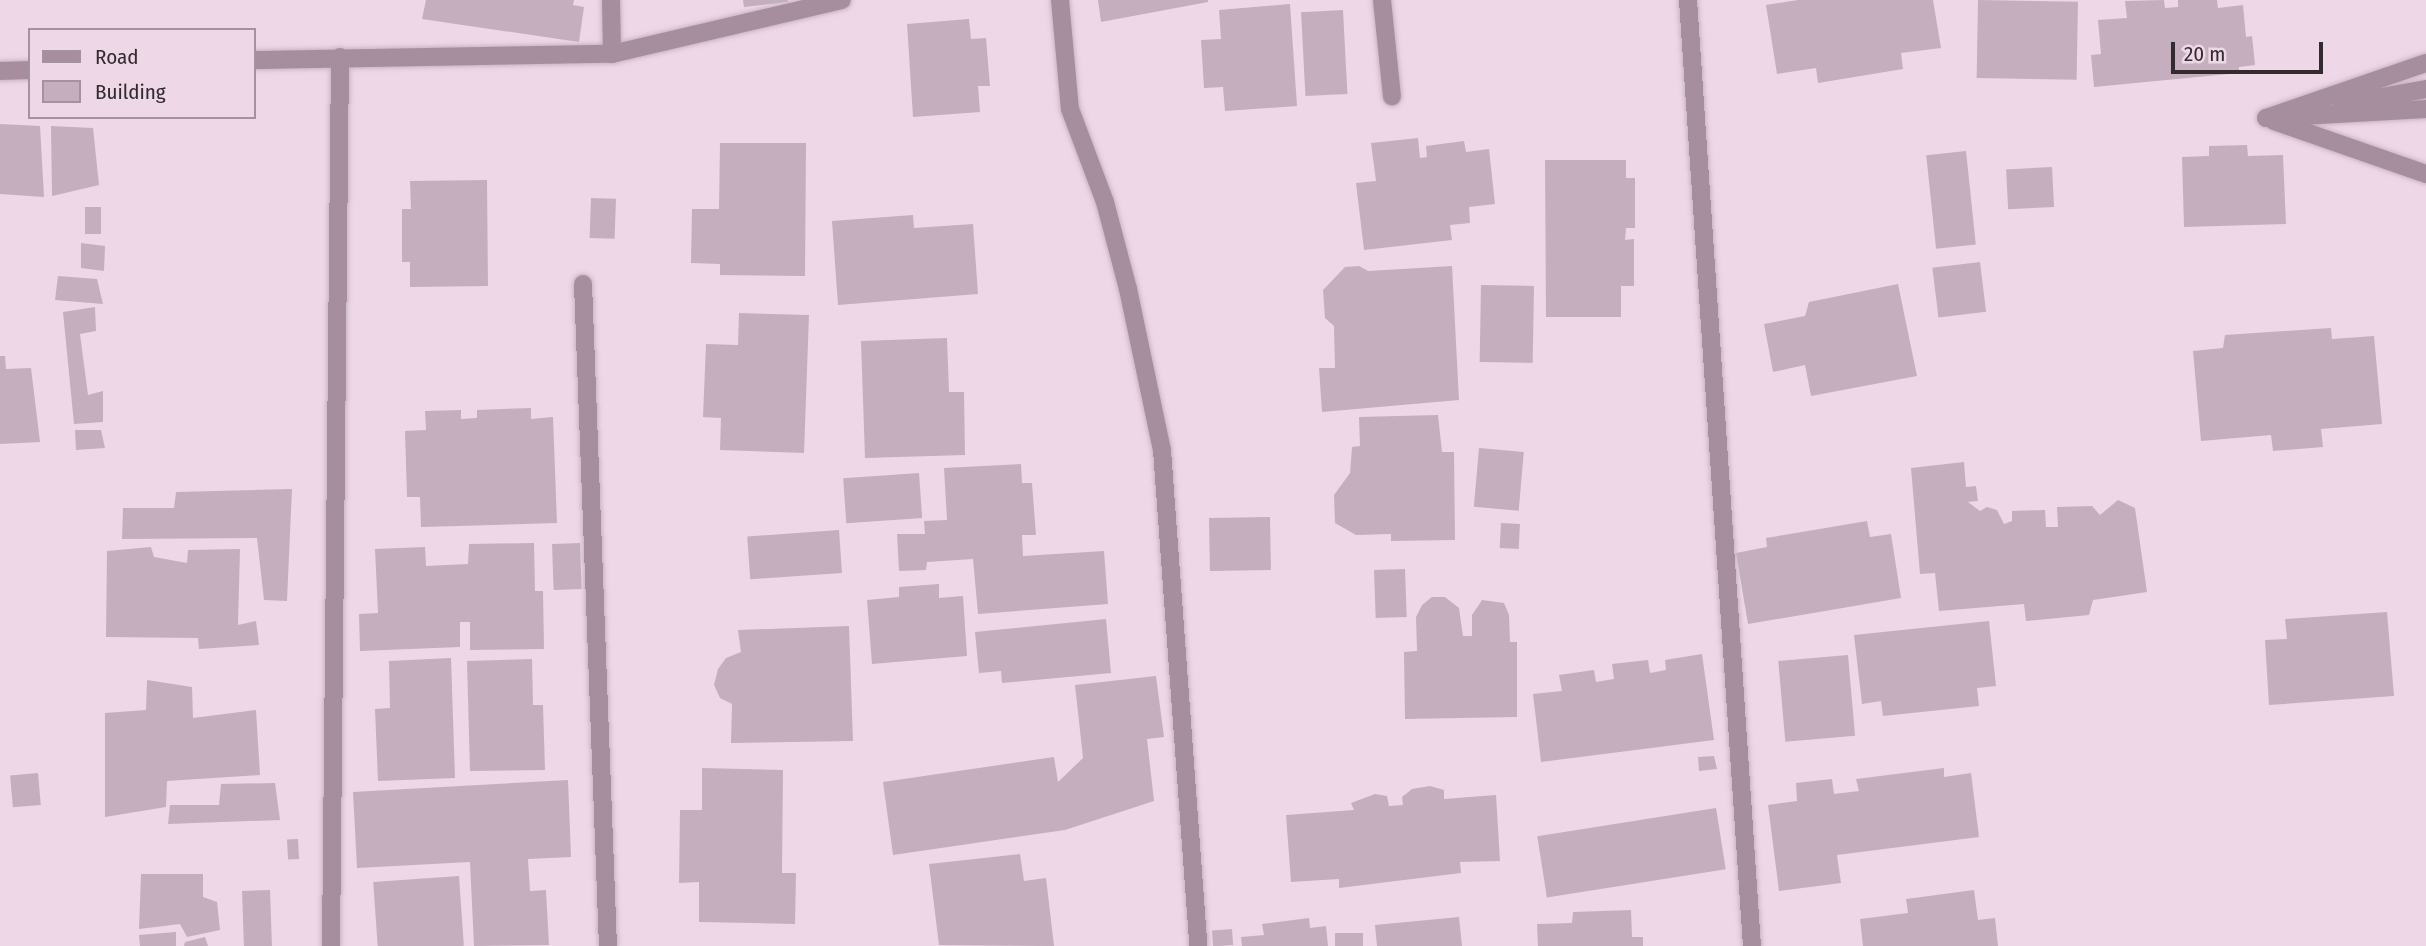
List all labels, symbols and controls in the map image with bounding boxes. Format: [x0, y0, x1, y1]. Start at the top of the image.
legend [28, 28, 256, 119]
scale bar [2174, 28, 2326, 72]
text: 20 m [2184, 41, 2225, 67]
text: Road [95, 44, 139, 70]
text: Building [95, 79, 166, 105]

